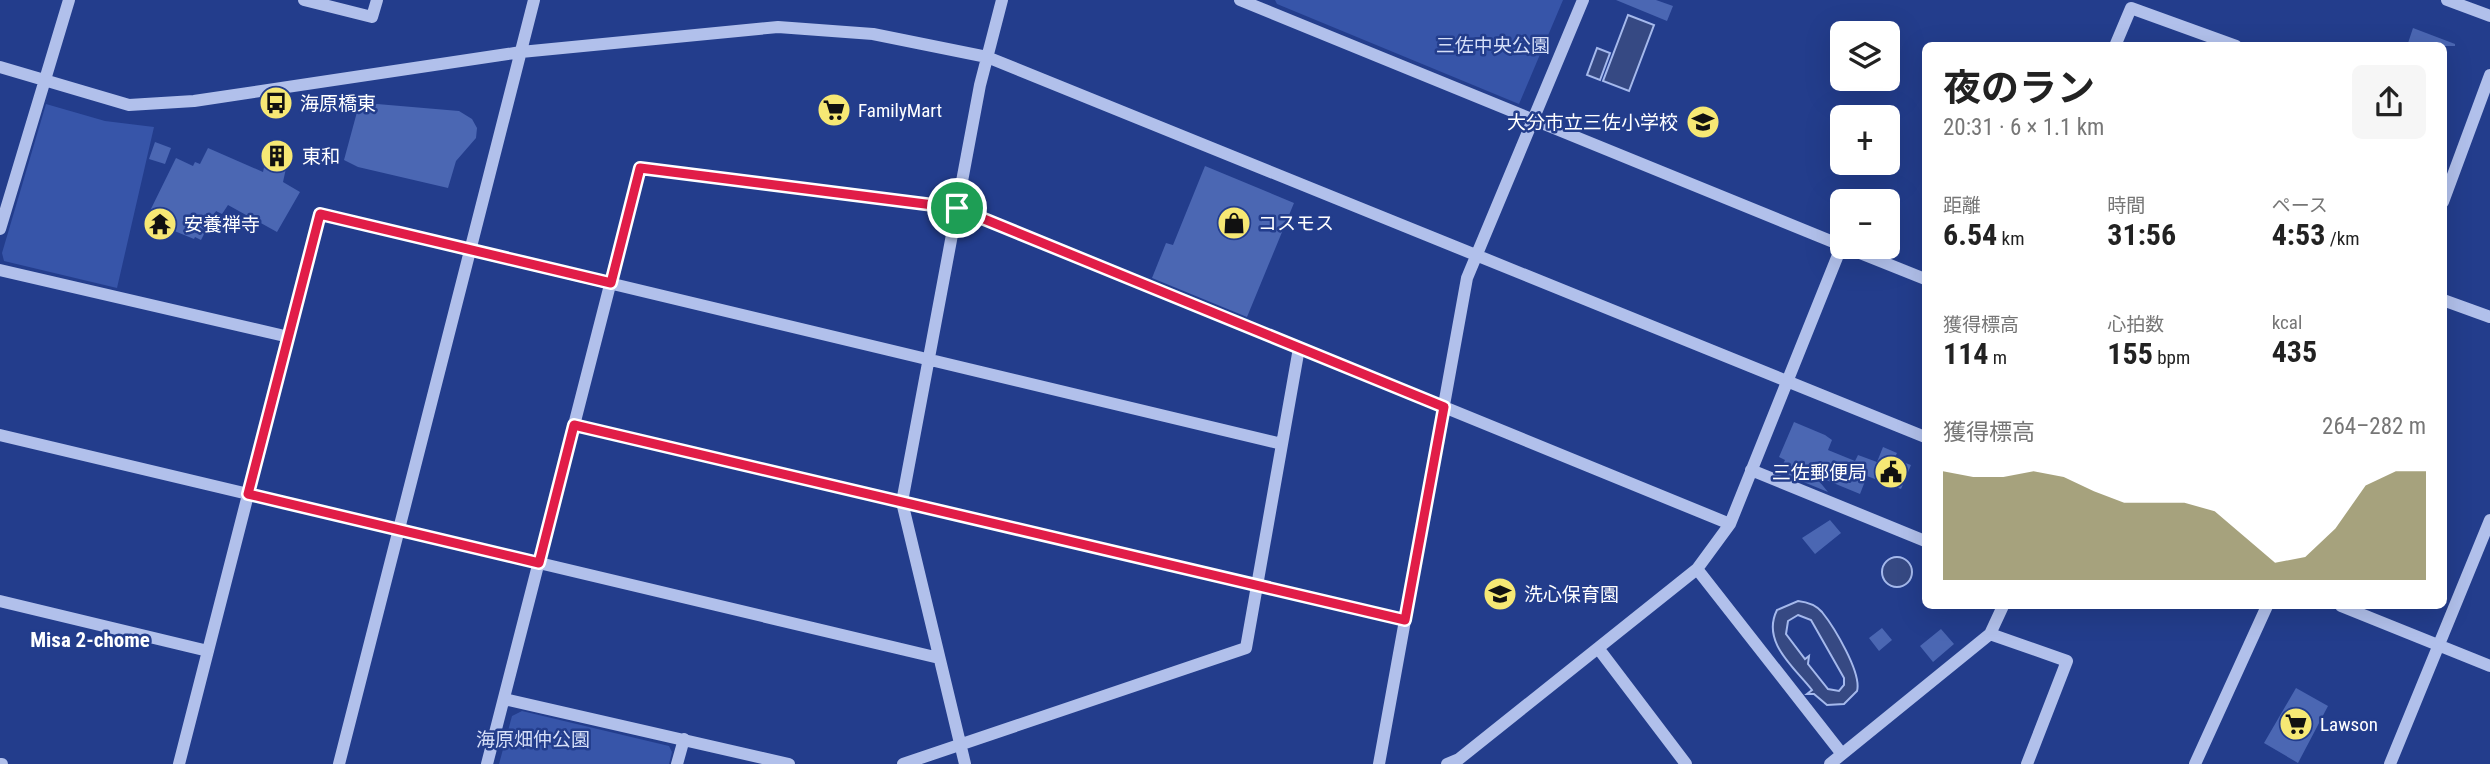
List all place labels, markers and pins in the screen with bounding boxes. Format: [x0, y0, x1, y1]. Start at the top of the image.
bus stop icon: 海原橋東 [257, 84, 295, 122]
supermarket icon: FamilyMart [815, 91, 853, 129]
place label: 海原橋東 [300, 92, 376, 115]
place label: FamilyMart [858, 99, 942, 122]
school or university icon: 大分市立三佐小学校 [1684, 103, 1722, 141]
place label: 大分市立三佐小学校 [1507, 111, 1678, 134]
building icon: 東和 [258, 137, 296, 175]
place label: 東和 [302, 145, 340, 168]
pin [927, 178, 987, 238]
shop icon: コスモス [1215, 204, 1253, 242]
temple icon: 安養禅寺 [141, 205, 179, 243]
place label: コスモス [1258, 212, 1334, 235]
place label: 安養禅寺 [184, 213, 260, 236]
public building icon: 三佐郵便局 [1872, 453, 1910, 491]
place label: 三佐郵便局 [1772, 461, 1867, 484]
school or university icon: 洗心保育園 [1481, 575, 1519, 613]
place label: 洗心保育園 [1524, 583, 1619, 606]
supermarket icon: Lawson [2277, 705, 2315, 743]
place label: Lawson [2320, 713, 2378, 736]

